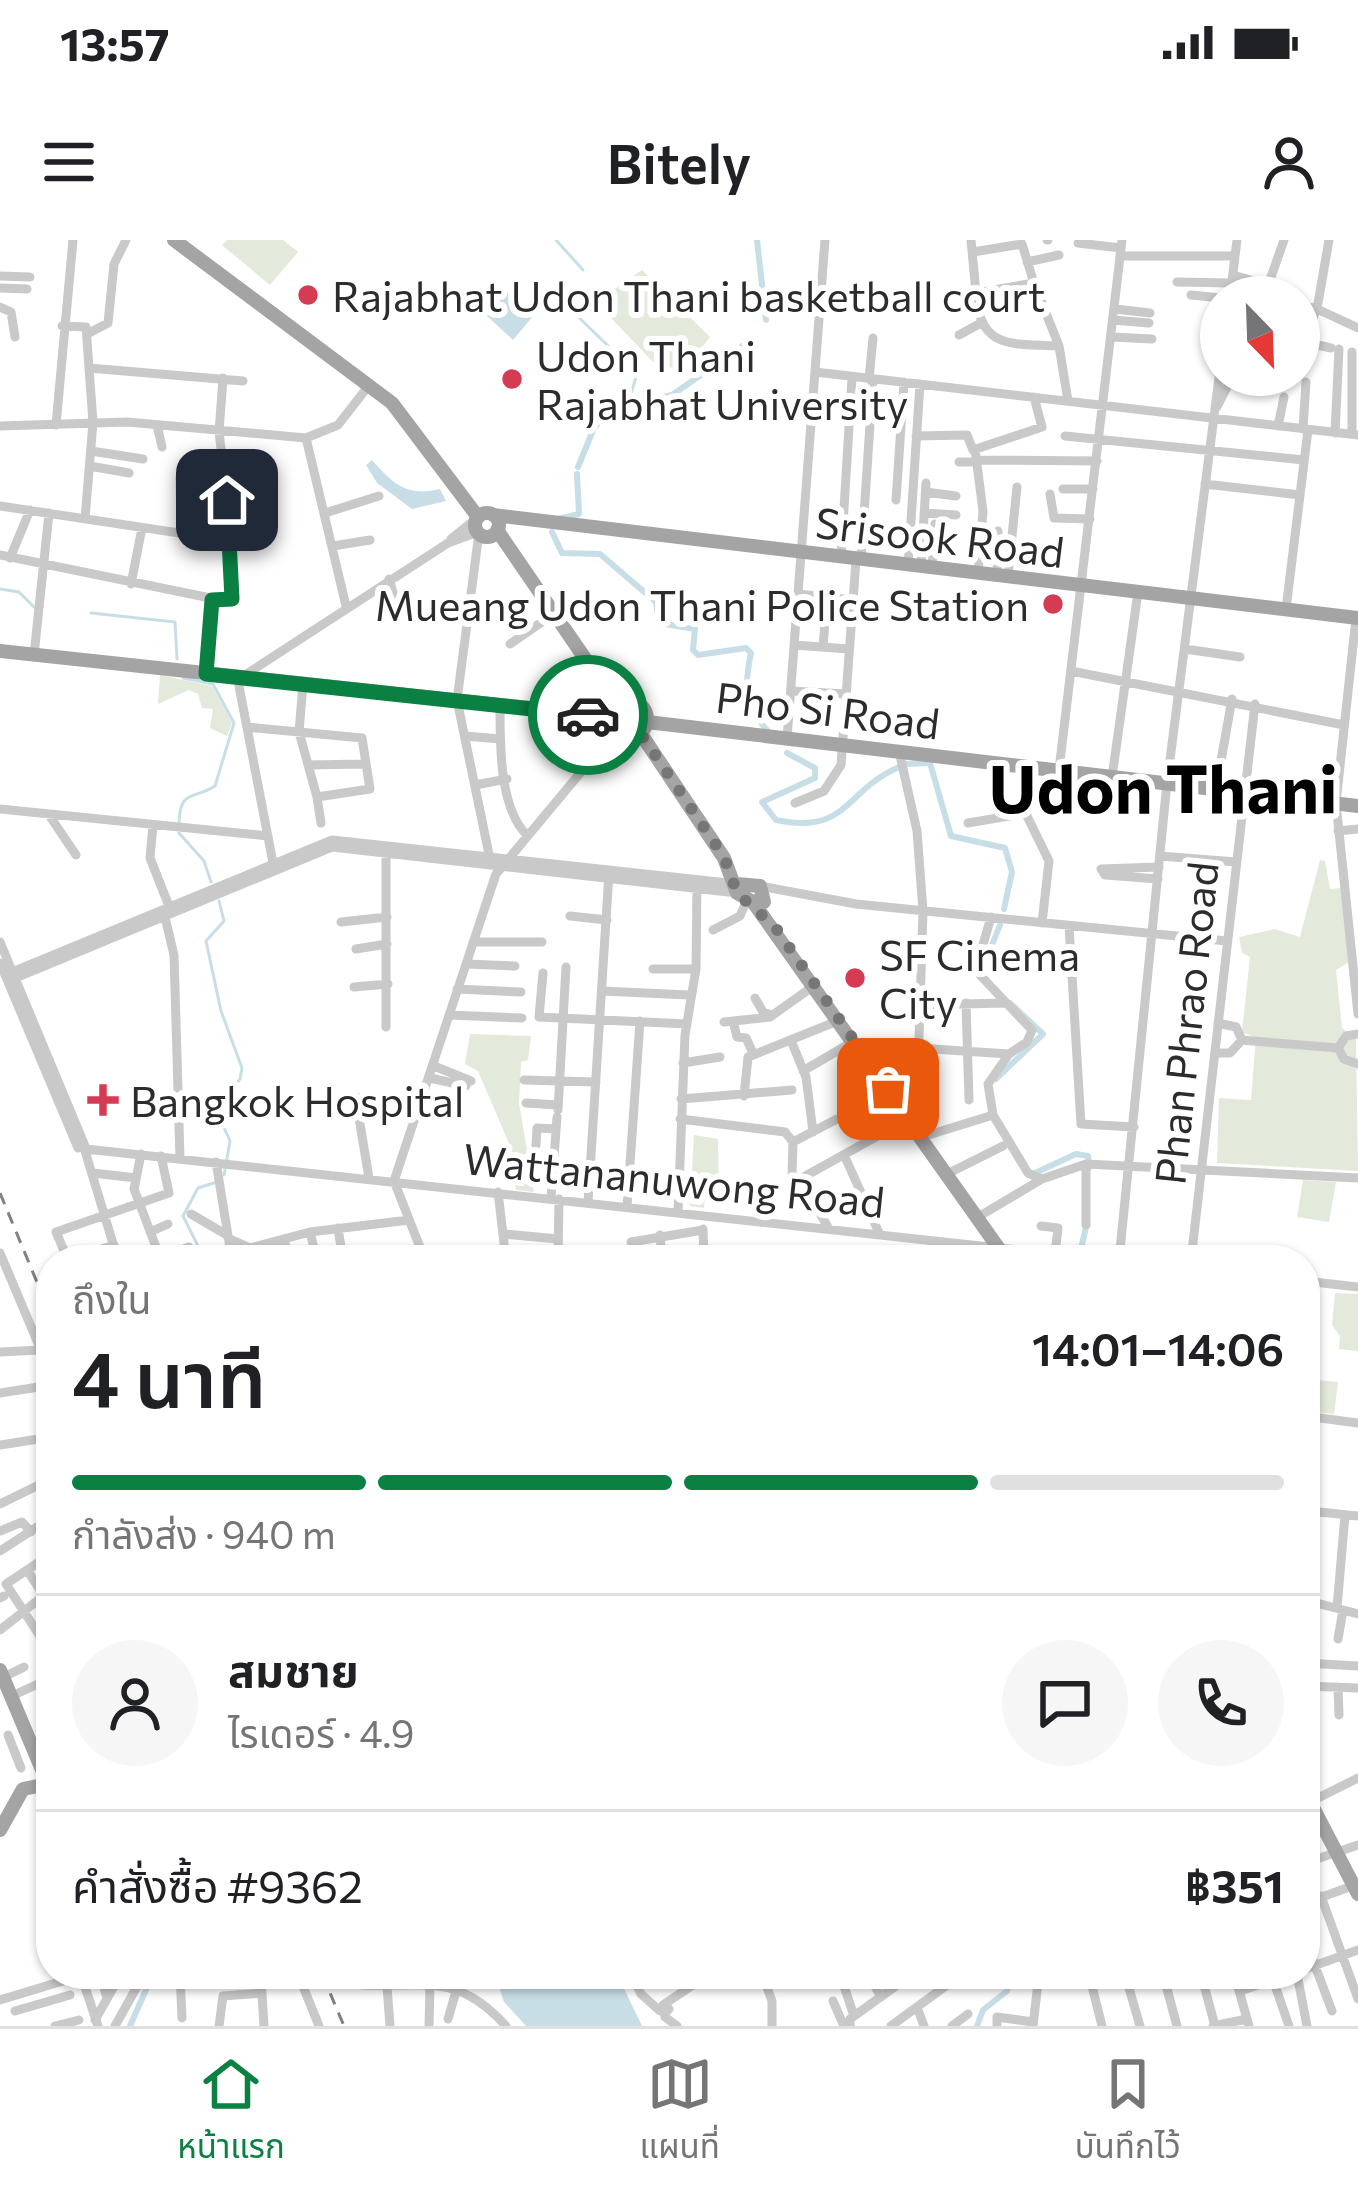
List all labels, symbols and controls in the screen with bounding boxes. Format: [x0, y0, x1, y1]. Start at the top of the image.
text: 13:57 [60, 15, 169, 70]
icon: menu [36, 129, 102, 195]
text: Bitely [607, 129, 751, 195]
icon: person [1256, 129, 1322, 195]
place label: Rajabhat Udon Thani basketball court [332, 269, 1045, 321]
north arrow [1200, 276, 1320, 396]
map controls [1200, 276, 1320, 396]
marker: Rajabhat Udon Thani basketball court [295, 282, 321, 308]
place label: Udon Thani Rajabhat University [536, 329, 908, 429]
marker: Udon Thani Rajabhat University [499, 366, 525, 392]
pin [176, 449, 278, 551]
icon: home [194, 467, 260, 533]
street label: Srisook Road [813, 495, 1067, 577]
place label: Mueang Udon Thani Police Station [375, 578, 1029, 630]
marker: Mueang Udon Thani Police Station [1040, 591, 1066, 617]
courier [528, 655, 648, 775]
street label: Pho Si Road [713, 669, 943, 749]
icon: car [555, 682, 621, 748]
district label: Udon Thani [988, 746, 1338, 827]
street label: Phan Phrao Road [1142, 859, 1228, 1187]
place label: SF Cinema City [879, 928, 1080, 1028]
marker: SF Cinema City [842, 965, 868, 991]
pin [837, 1038, 939, 1140]
icon: bag [855, 1056, 921, 1122]
place label: Bangkok Hospital [130, 1074, 464, 1126]
marker: Bangkok Hospital [87, 1084, 119, 1116]
street label: Wattananuwong Road [461, 1131, 887, 1227]
text: ถึงใน [72, 1274, 151, 1322]
text: 14:01–14:06 [1032, 1320, 1284, 1375]
text: 4 นาที [72, 1329, 266, 1424]
text: กำลังส่ง · 940 m [72, 1509, 336, 1557]
button: person [72, 1640, 198, 1766]
button: chat [1002, 1640, 1128, 1766]
button: phone [1158, 1640, 1284, 1766]
text: สมชาย [228, 1641, 359, 1696]
text: ไรเดอร์ · 4.9 [228, 1708, 415, 1756]
text: คำสั่งซื้อ #9362 [72, 1857, 363, 1912]
text: ฿351 [1185, 1857, 1284, 1912]
tab: หน้าแรก [177, 2051, 285, 2173]
tab: แผนที่ [639, 2051, 720, 2173]
tab: บันทึกไว้ [1075, 2051, 1181, 2173]

